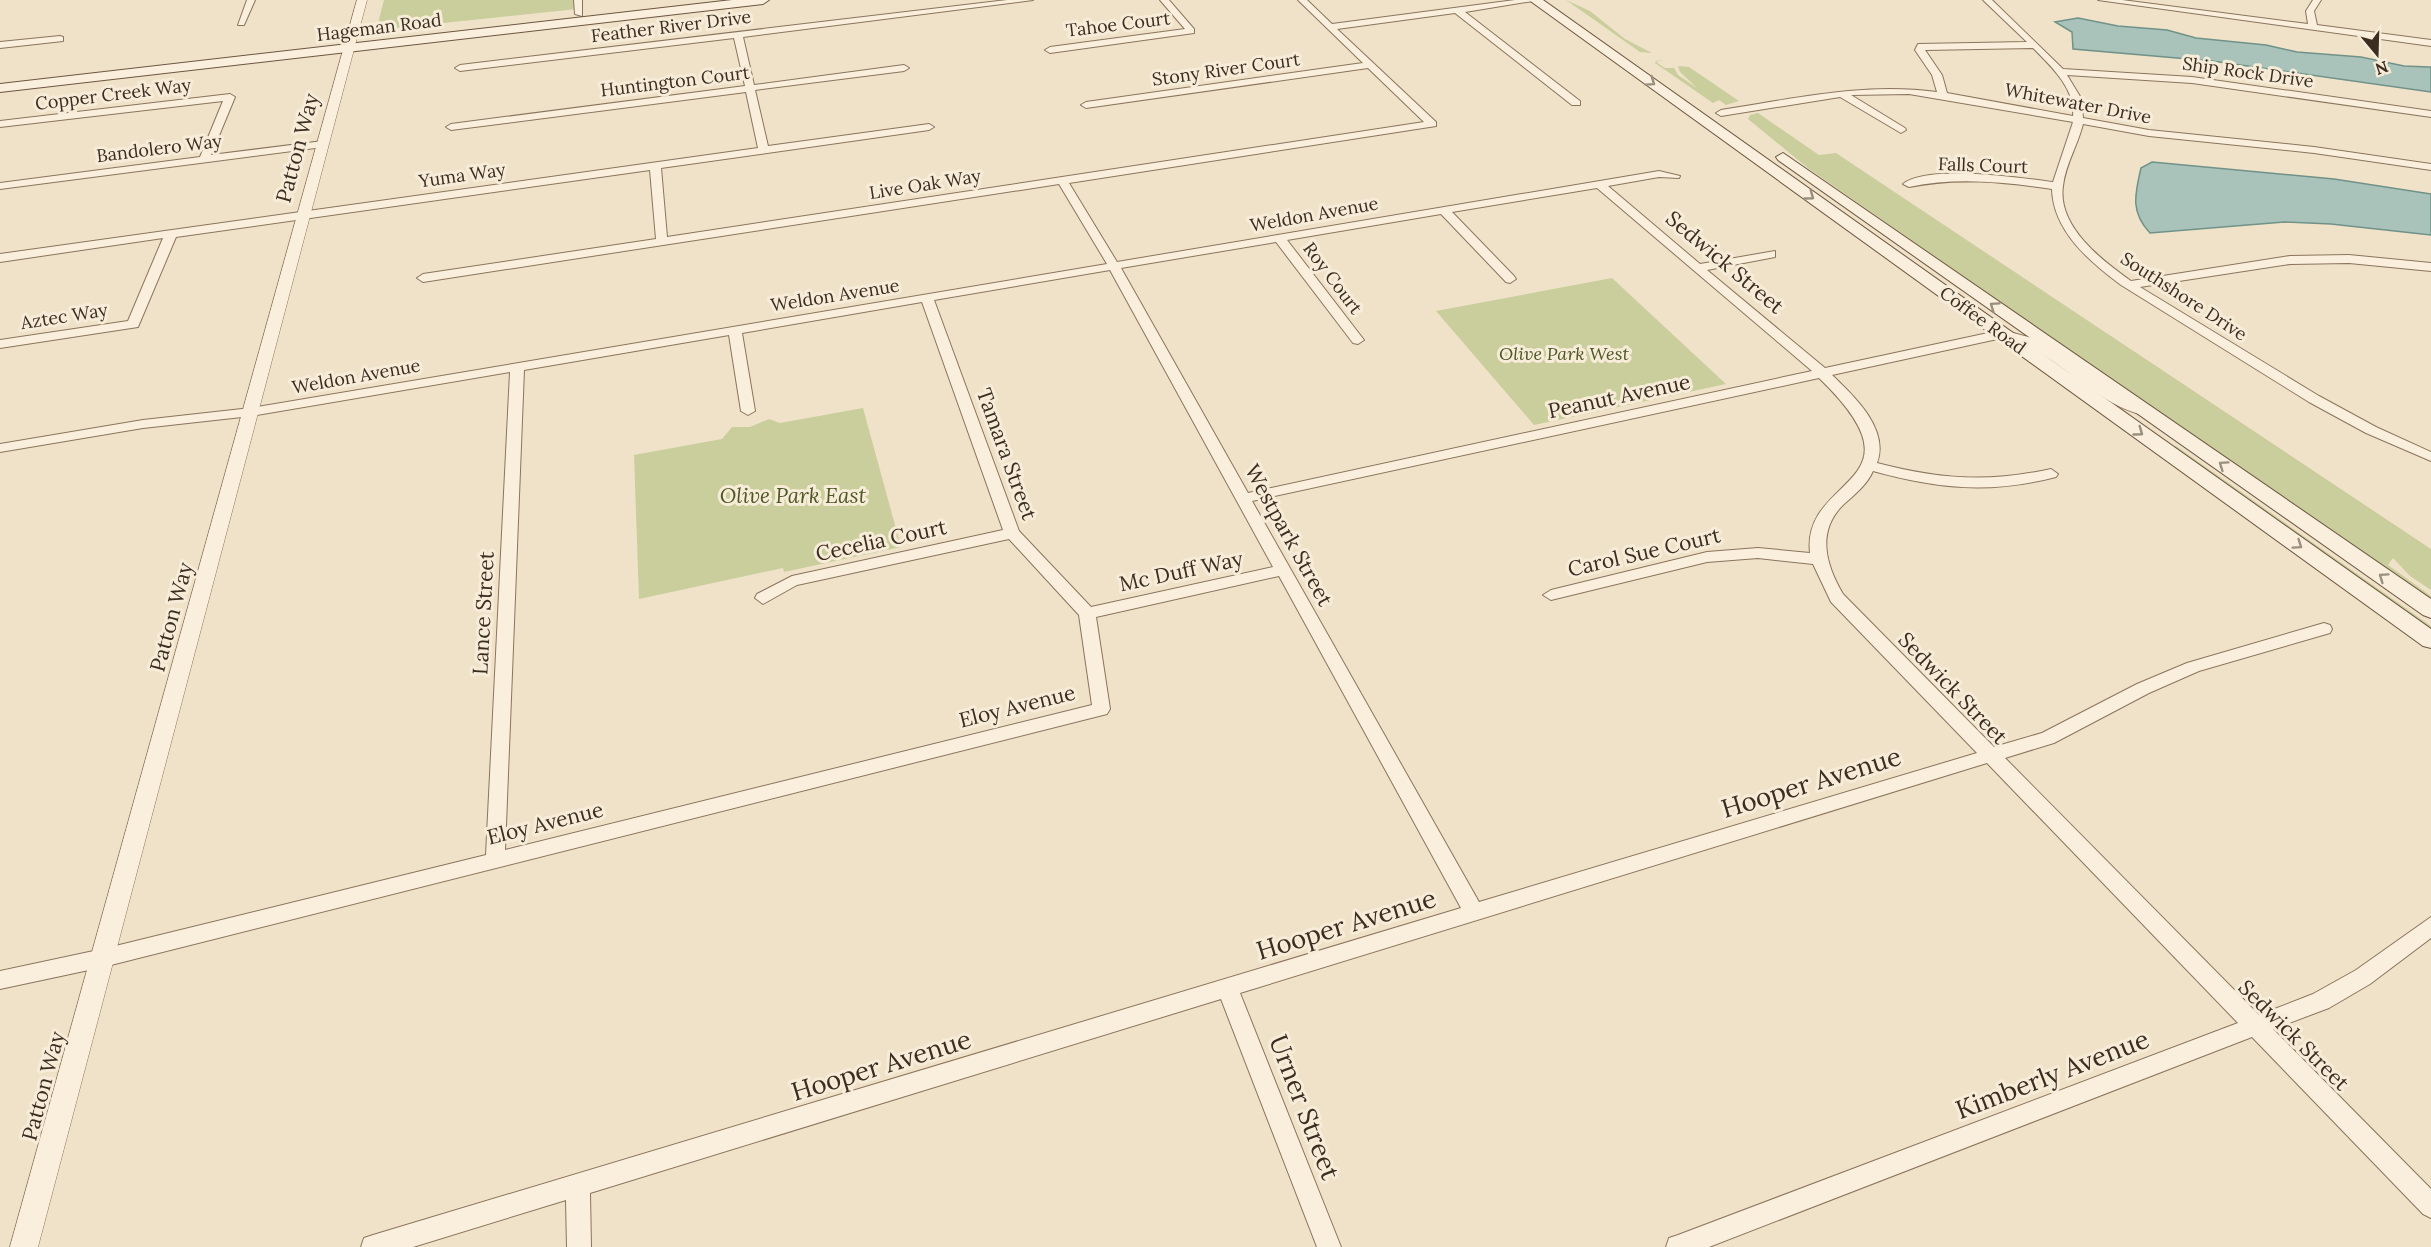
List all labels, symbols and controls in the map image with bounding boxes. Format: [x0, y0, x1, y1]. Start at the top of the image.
street label: Feather River Drive [590, 5, 753, 47]
street label: Tahoe Court [1065, 6, 1172, 42]
street label: Hageman Road [315, 8, 443, 46]
north arrow [2347, 24, 2407, 84]
street label: Stony River Court [1151, 47, 1301, 91]
street label: Ship Rock Drive [2181, 51, 2315, 93]
text: N [2373, 57, 2391, 80]
street label: Huntington Court [599, 60, 751, 102]
street label: Copper Creek Way [34, 73, 193, 115]
one-way arrow [1644, 75, 1655, 86]
street label: Whitewater Drive [2003, 78, 2153, 129]
street label: Patton Way [269, 90, 325, 206]
street label: Bandolero Way [95, 129, 223, 167]
street label: Falls Court [1938, 152, 2028, 178]
street label: Yuma Way [416, 157, 507, 193]
street label: Live Oak Way [868, 164, 983, 204]
one-way arrow [1803, 188, 1814, 199]
street label: Weldon Avenue [1248, 191, 1380, 237]
street label: Sedwick Street [1660, 205, 1790, 320]
street label: Roy Court [1298, 237, 1368, 319]
street label: Southshore Drive [2116, 247, 2252, 346]
street label: Weldon Avenue [769, 273, 901, 317]
street label: Coffee Road [1935, 281, 2031, 359]
street label: Aztec Way [18, 298, 110, 334]
one-way arrow [1990, 302, 2001, 313]
park label: Olive Park West [1499, 342, 1629, 365]
street label: Weldon Avenue [290, 353, 422, 399]
street label: Peanut Avenue [1545, 368, 1693, 424]
street label: Tamara Street [971, 384, 1044, 524]
one-way arrow [2132, 424, 2143, 435]
street label: Westpark Street [1239, 459, 1340, 611]
one-way arrow [2219, 461, 2230, 472]
park label: Olive Park East [720, 482, 867, 509]
street label: Cecelia Court [813, 513, 950, 567]
street label: Carol Sue Court [1565, 521, 1724, 583]
one-way arrow [2291, 538, 2302, 549]
street label: Mc Duff Way [1117, 545, 1245, 597]
street label: Lance Street [466, 550, 500, 675]
street label: Patton Way [143, 559, 199, 675]
one-way arrow [2379, 573, 2390, 584]
street label: Sedwick Street [1893, 626, 2014, 750]
street label: Eloy Avenue [956, 679, 1078, 733]
street label: Hooper Avenue [1717, 739, 1905, 825]
street label: Eloy Avenue [484, 796, 606, 850]
street label: Hooper Avenue [1252, 881, 1440, 967]
street label: Sedwick Street [2233, 974, 2356, 1097]
street label: Hooper Avenue [787, 1022, 975, 1108]
street label: Kimberly Avenue [1951, 1022, 2153, 1126]
street label: Patton Way [15, 1028, 71, 1144]
street label: Urner Street [1262, 1030, 1348, 1184]

